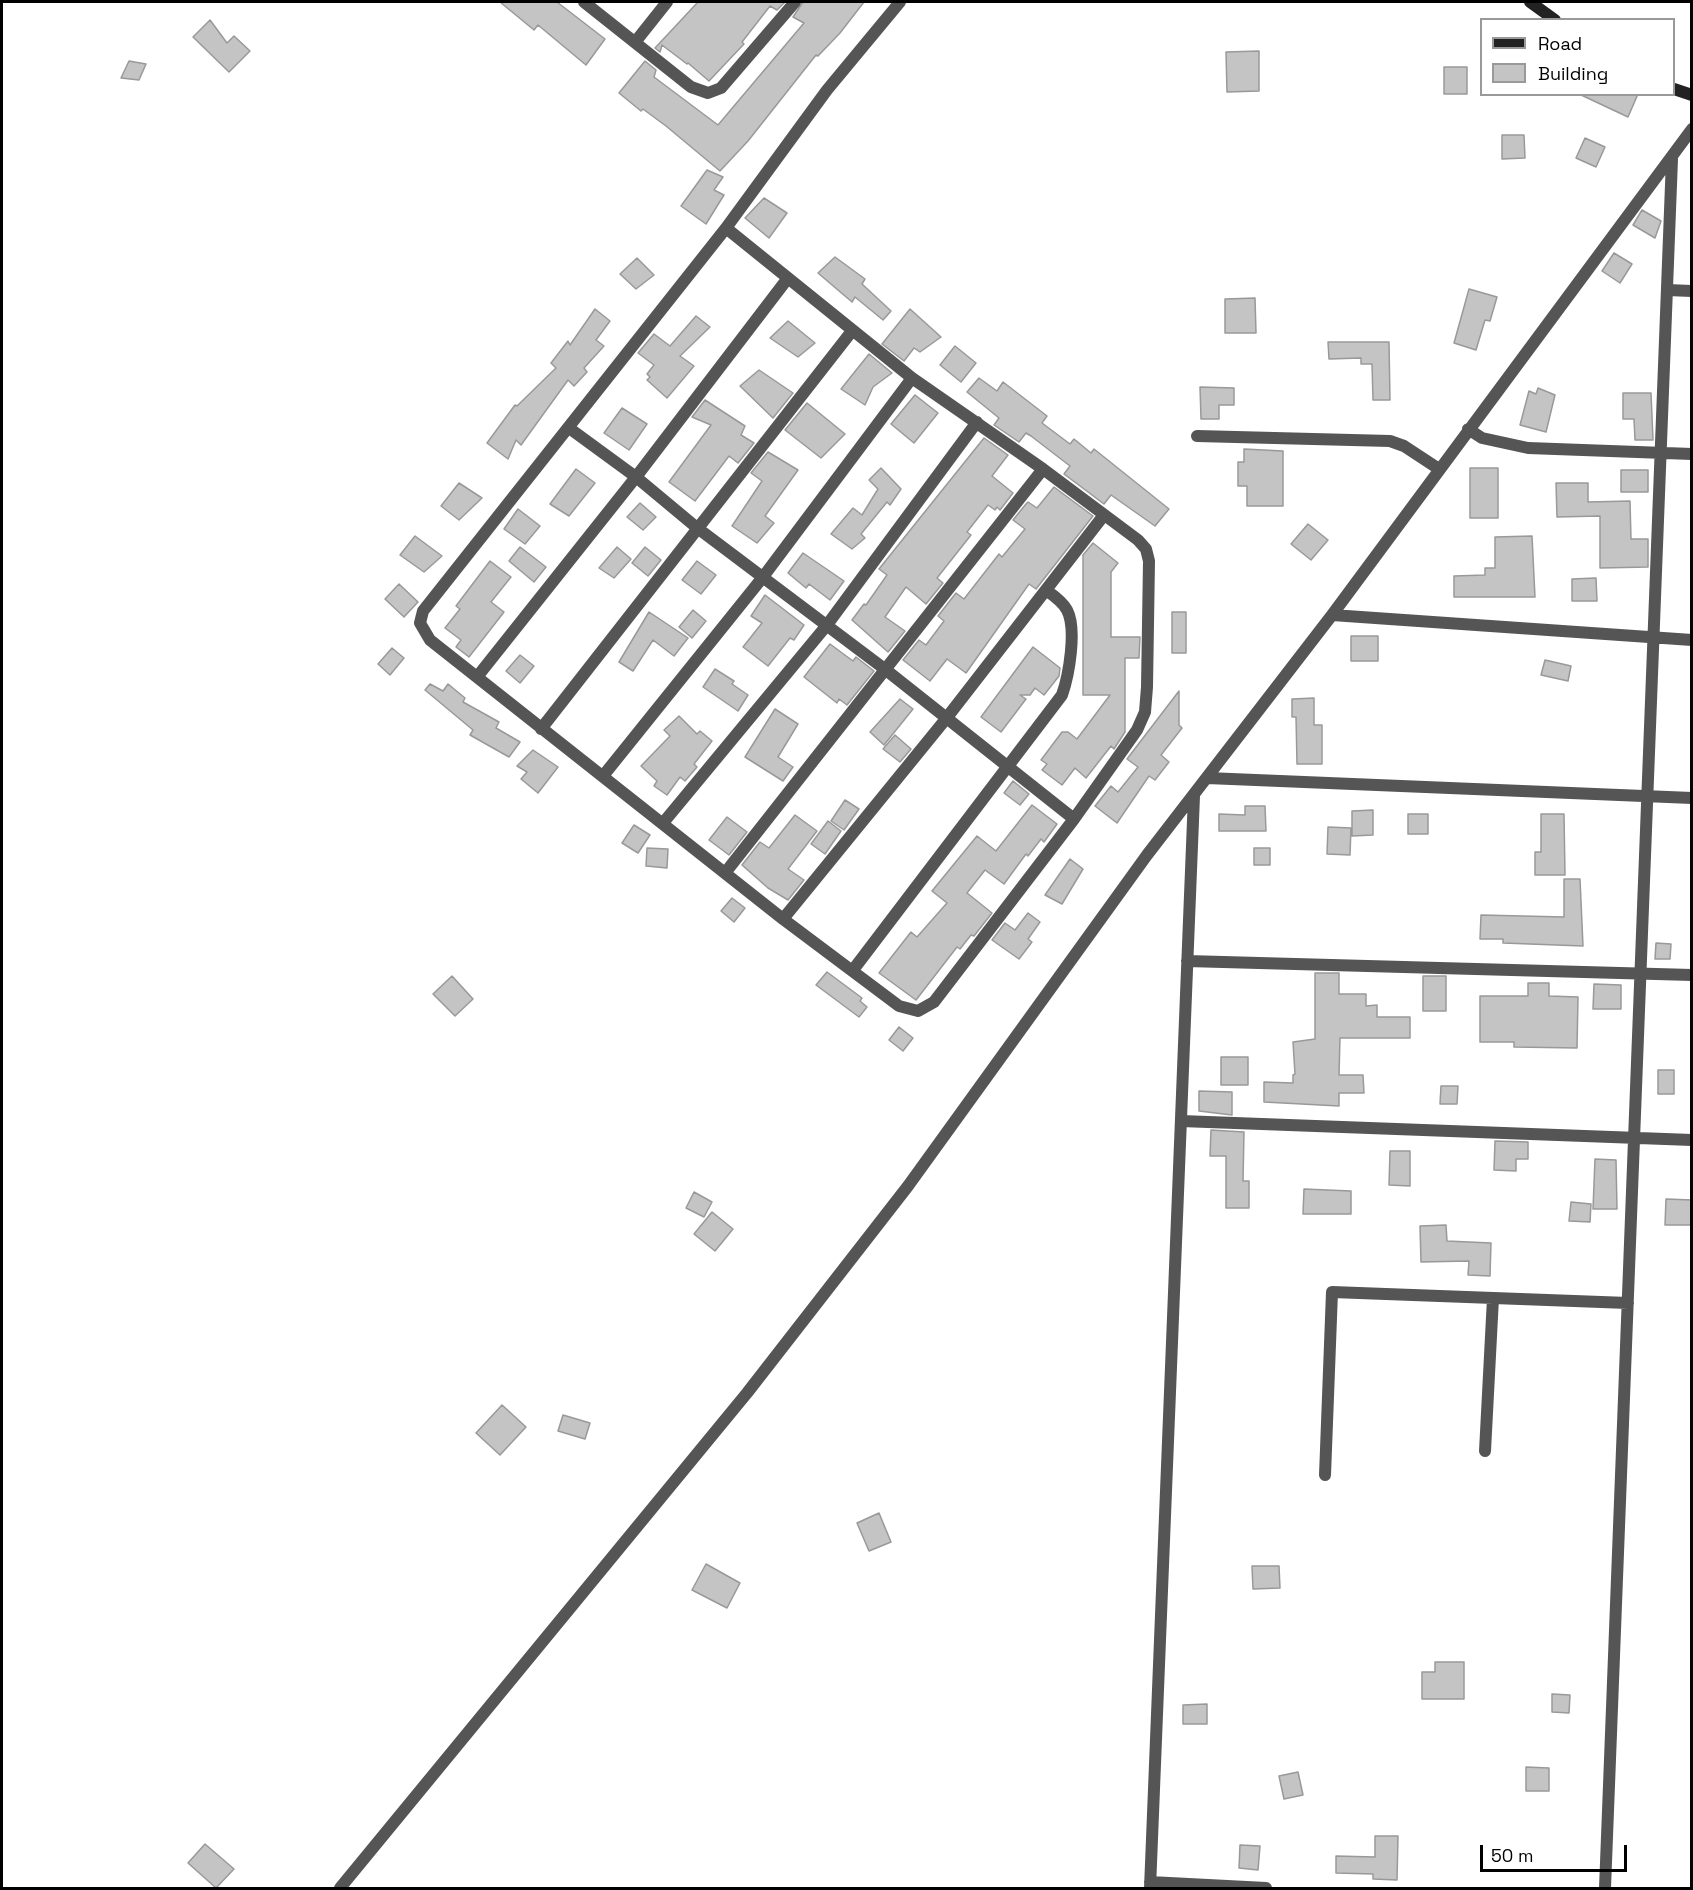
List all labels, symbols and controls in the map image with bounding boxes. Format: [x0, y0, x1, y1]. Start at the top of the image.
legend [1480, 18, 1675, 96]
text: Road [1538, 32, 1582, 55]
text: Building [1538, 62, 1608, 85]
scale bar [1483, 1833, 1630, 1871]
text: 50 m [1491, 1844, 1533, 1867]

